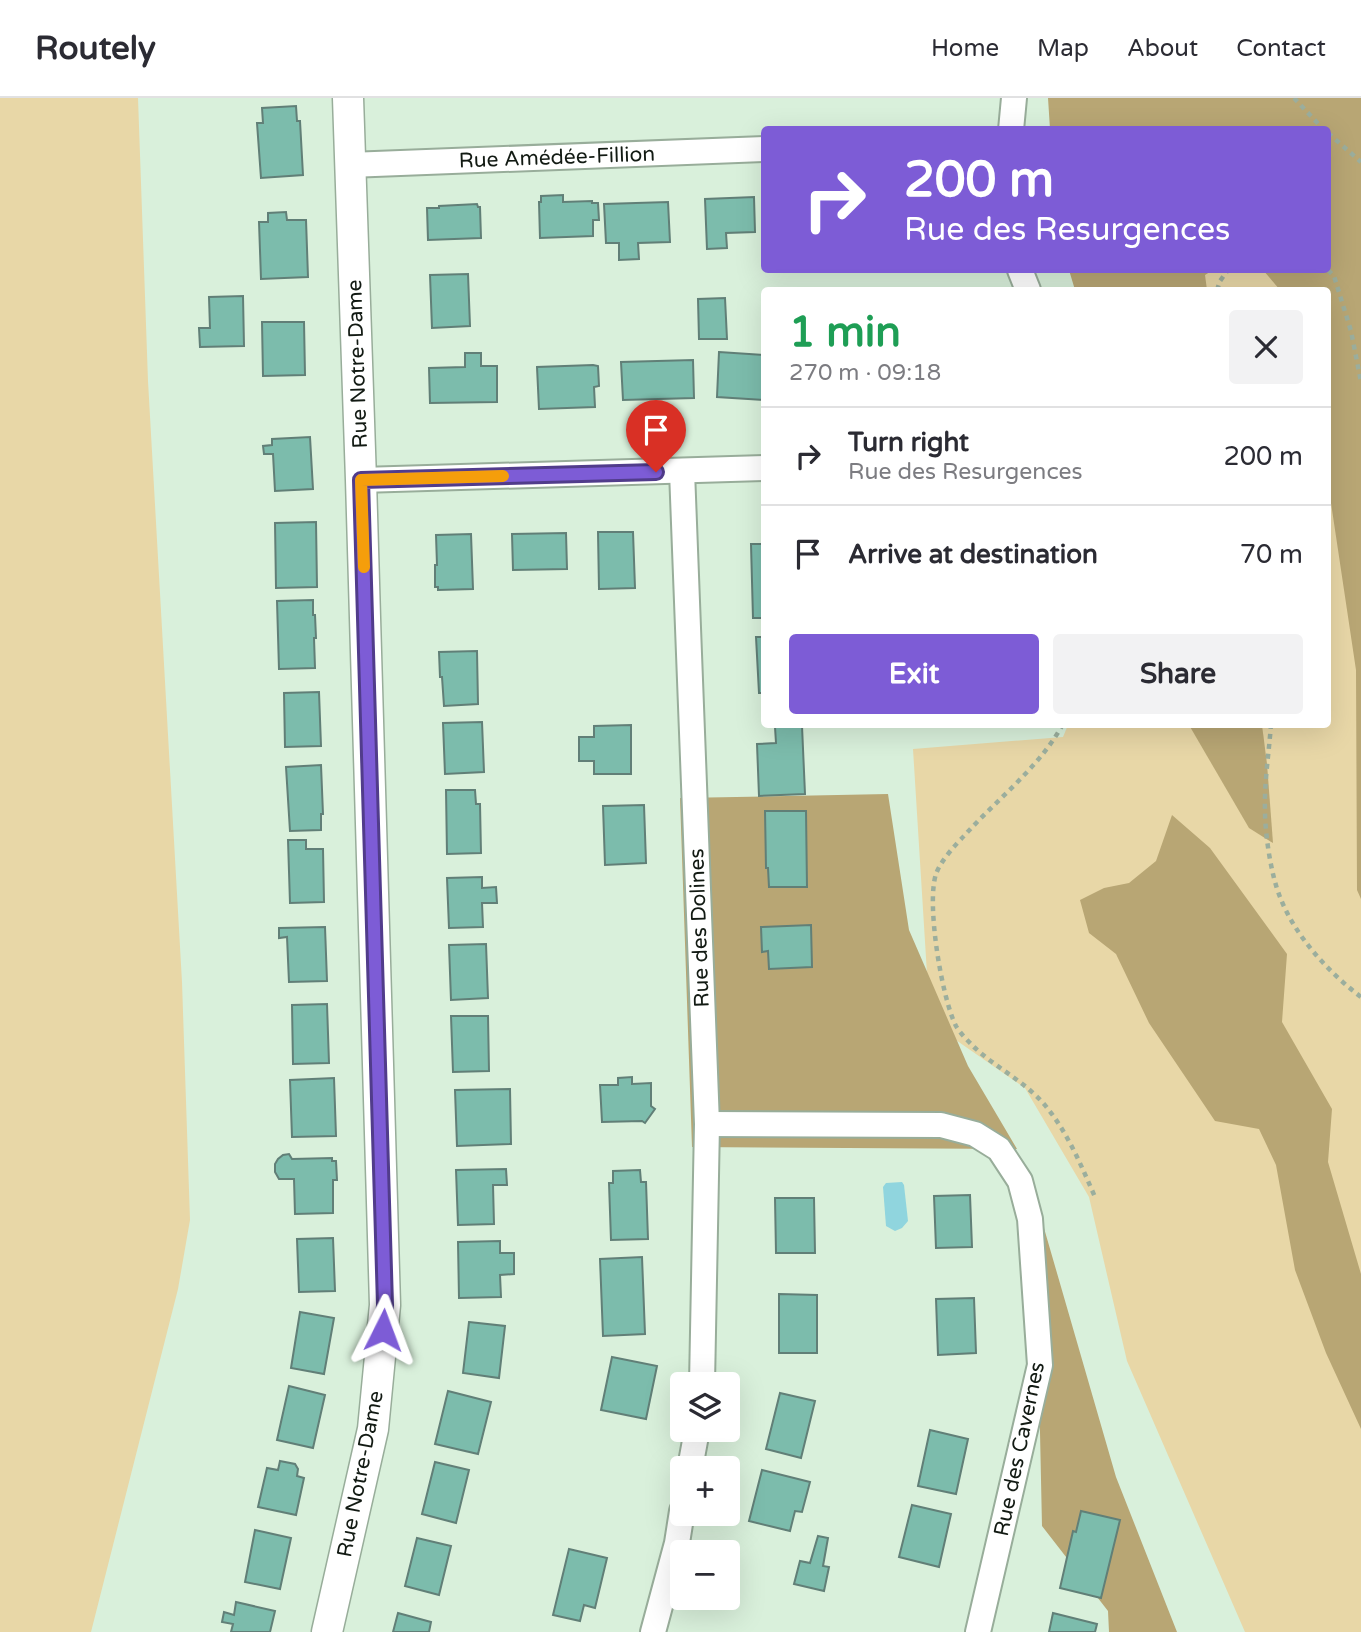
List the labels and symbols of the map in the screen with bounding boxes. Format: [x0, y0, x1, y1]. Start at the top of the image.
street label: Rue Amédée-Fillion [458, 142, 656, 173]
street label: Rue Notre-Dame [342, 279, 373, 449]
pin [626, 400, 686, 472]
street label: Rue des Dolines [684, 848, 715, 1008]
position arrow [346, 1293, 420, 1367]
street label: Rue des Cavernes [989, 1360, 1050, 1539]
street label: Rue Notre-Dame [332, 1389, 389, 1559]

